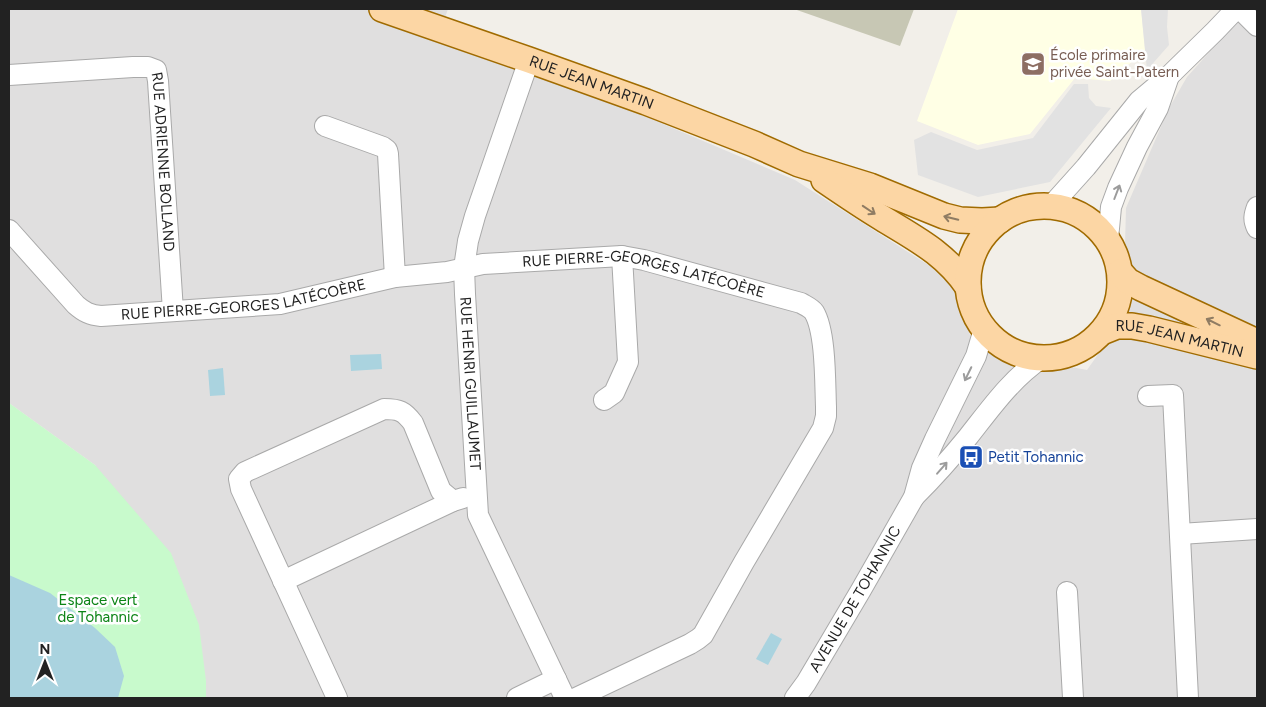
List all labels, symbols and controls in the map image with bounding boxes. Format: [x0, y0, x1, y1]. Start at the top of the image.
place label: École primaire privée Saint-Patern [1050, 46, 1179, 81]
school or university icon: École primaire privée Saint-Patern [1020, 51, 1046, 77]
street label: RUE JEAN MARTIN [527, 52, 656, 113]
street label: RUE ADRIENNE BOLLAND [148, 71, 178, 252]
one-way arrow [1113, 185, 1122, 200]
one-way arrow [861, 205, 875, 215]
one-way arrow [944, 213, 960, 222]
street label: RUE PIERRE-GEORGES LATÉCOÈRE [522, 247, 767, 302]
street label: RUE PIERRE-GEORGES LATÉCOÈRE [120, 275, 368, 324]
street label: RUE HENRI GUILLAUMET [456, 296, 484, 472]
street label: RUE JEAN MARTIN [1115, 317, 1245, 361]
one-way arrow [1206, 317, 1221, 326]
one-way arrow [963, 367, 973, 382]
bus stop icon: Petit Tohannic [958, 444, 984, 470]
place label: Petit Tohannic [988, 448, 1084, 466]
one-way arrow [936, 462, 948, 475]
street label: AVENUE DE TOHANNIC [806, 522, 905, 675]
park label: Espace vert de Tohannic [57, 591, 139, 626]
north arrow [20, 637, 70, 687]
text: N [40, 641, 50, 658]

